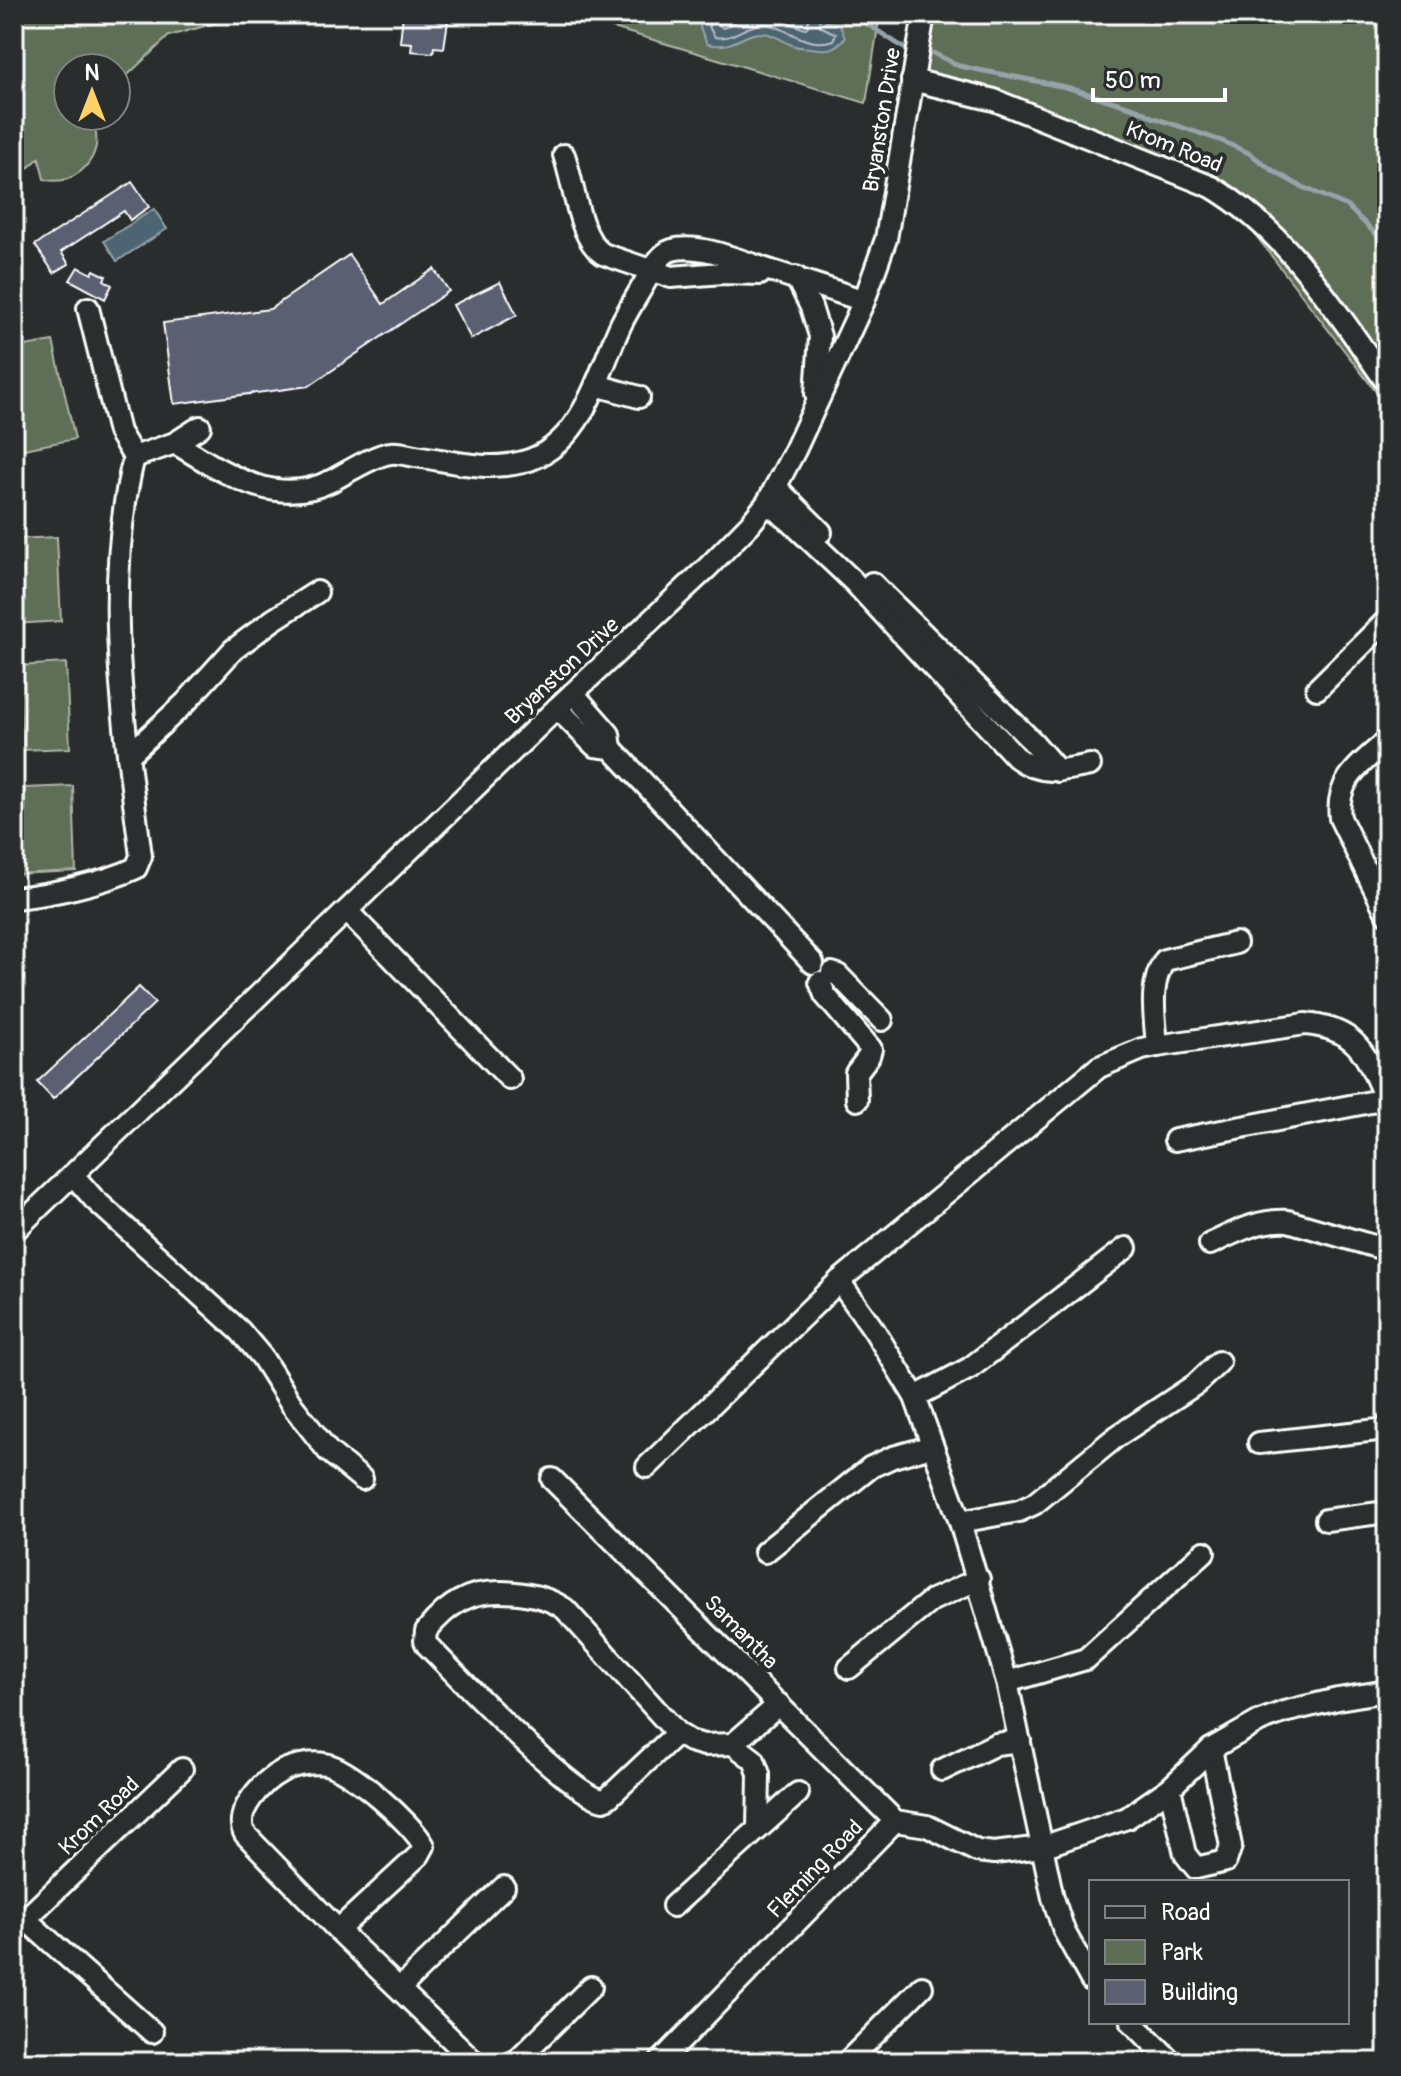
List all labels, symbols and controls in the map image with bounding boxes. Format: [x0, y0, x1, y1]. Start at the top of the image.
street label: Bryanston Drive [857, 46, 907, 194]
north arrow [52, 52, 132, 132]
scale bar [1093, 52, 1225, 102]
text: N [85, 59, 100, 87]
text: 50 m [1105, 66, 1161, 95]
street label: Krom Road [1122, 115, 1226, 179]
street label: Bryanston Drive [499, 611, 625, 731]
street label: Samantha [698, 1589, 784, 1675]
street label: Krom Road [53, 1771, 145, 1861]
street label: Fleming Road [761, 1814, 869, 1924]
legend [1089, 1880, 1349, 2024]
text: Road [1161, 1898, 1211, 1927]
text: Park [1161, 1938, 1203, 1967]
text: Building [1161, 1978, 1238, 2007]

